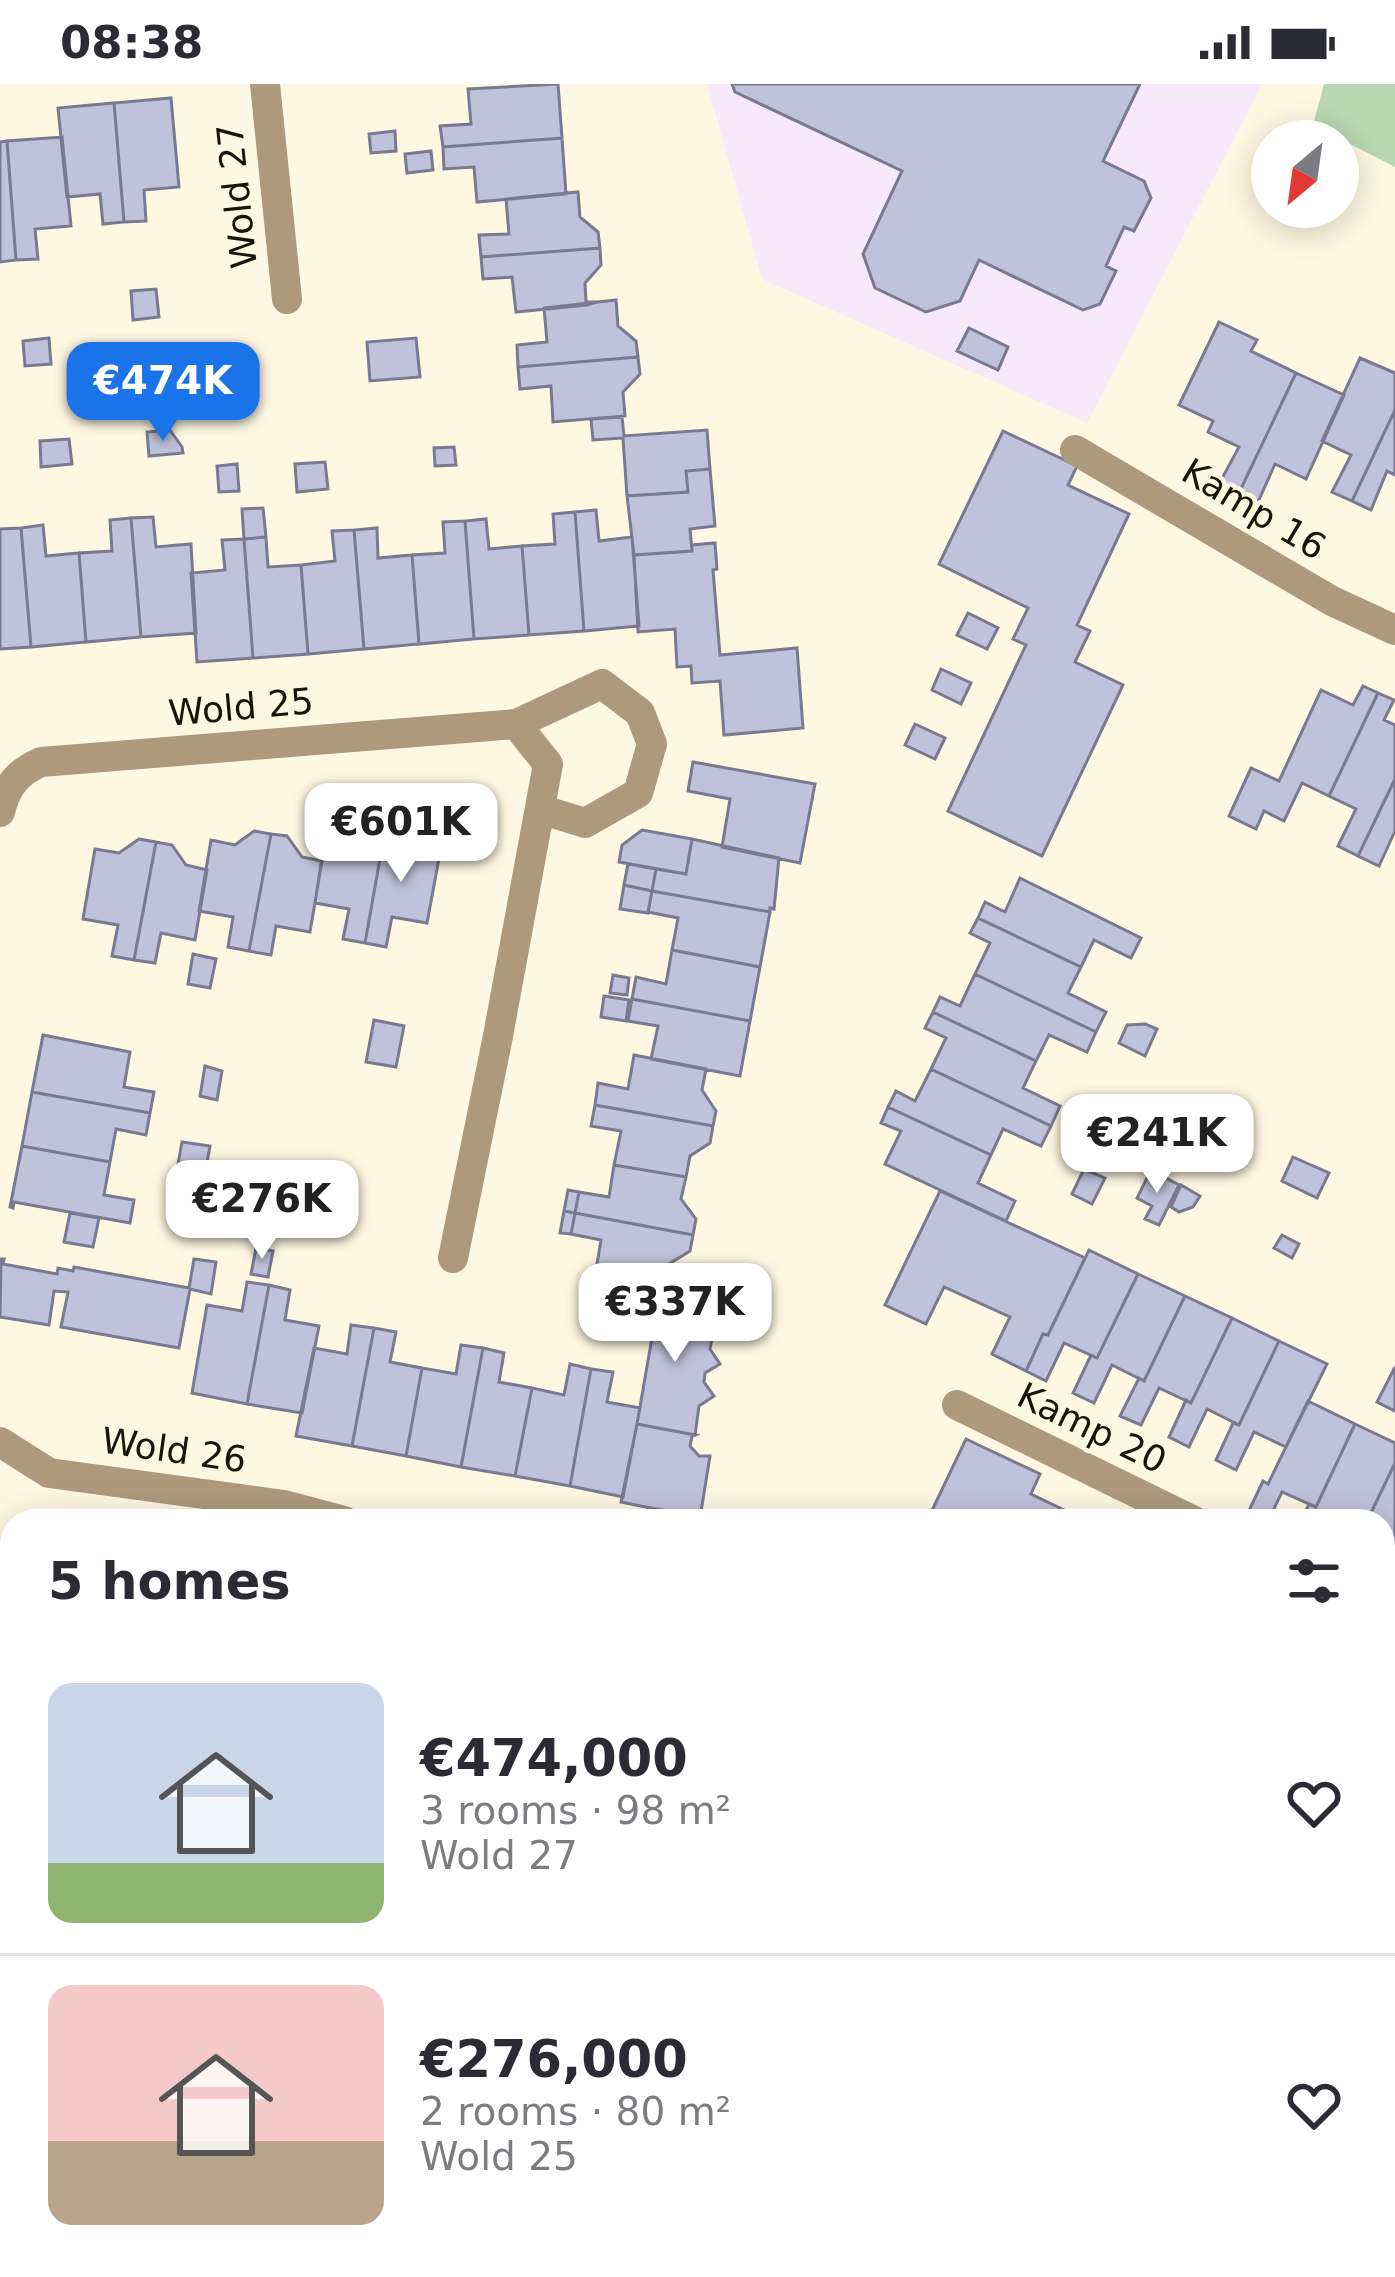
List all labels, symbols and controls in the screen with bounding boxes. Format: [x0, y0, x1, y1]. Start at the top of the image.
text: 08:38 [60, 16, 203, 69]
north arrow [1251, 120, 1359, 228]
map controls [1251, 120, 1359, 228]
street label: Wold 27 [209, 121, 265, 271]
pin: €474K [79, 342, 247, 444]
text: €474K [94, 358, 232, 403]
street label: Kamp 16 [1175, 450, 1333, 568]
street label: Wold 25 [167, 680, 315, 734]
pin: €601K [317, 783, 485, 885]
text: €601K [332, 799, 470, 844]
pin: €241K [1073, 1094, 1241, 1196]
text: €241K [1088, 1110, 1226, 1155]
pin: €276K [178, 1160, 346, 1262]
text: €276K [193, 1176, 331, 1221]
pin: €337K [591, 1263, 759, 1365]
text: €337K [606, 1279, 744, 1324]
street label: Kamp 20 [1011, 1374, 1173, 1482]
street label: Wold 26 [99, 1420, 249, 1480]
icon: filters [1281, 1548, 1347, 1614]
text: 5 homes [48, 1552, 291, 1611]
text: €474,000 [420, 1729, 688, 1788]
icon: home [144, 1731, 288, 1875]
icon: heart [1281, 1770, 1347, 1836]
text: 3 rooms · 98 m² [420, 1788, 731, 1833]
text: Wold 27 [420, 1833, 578, 1878]
text: €276,000 [420, 2030, 688, 2089]
icon: home [144, 2033, 288, 2177]
icon: heart [1281, 2072, 1347, 2138]
text: 2 rooms · 80 m² [420, 2089, 731, 2134]
text: Wold 25 [420, 2134, 578, 2179]

